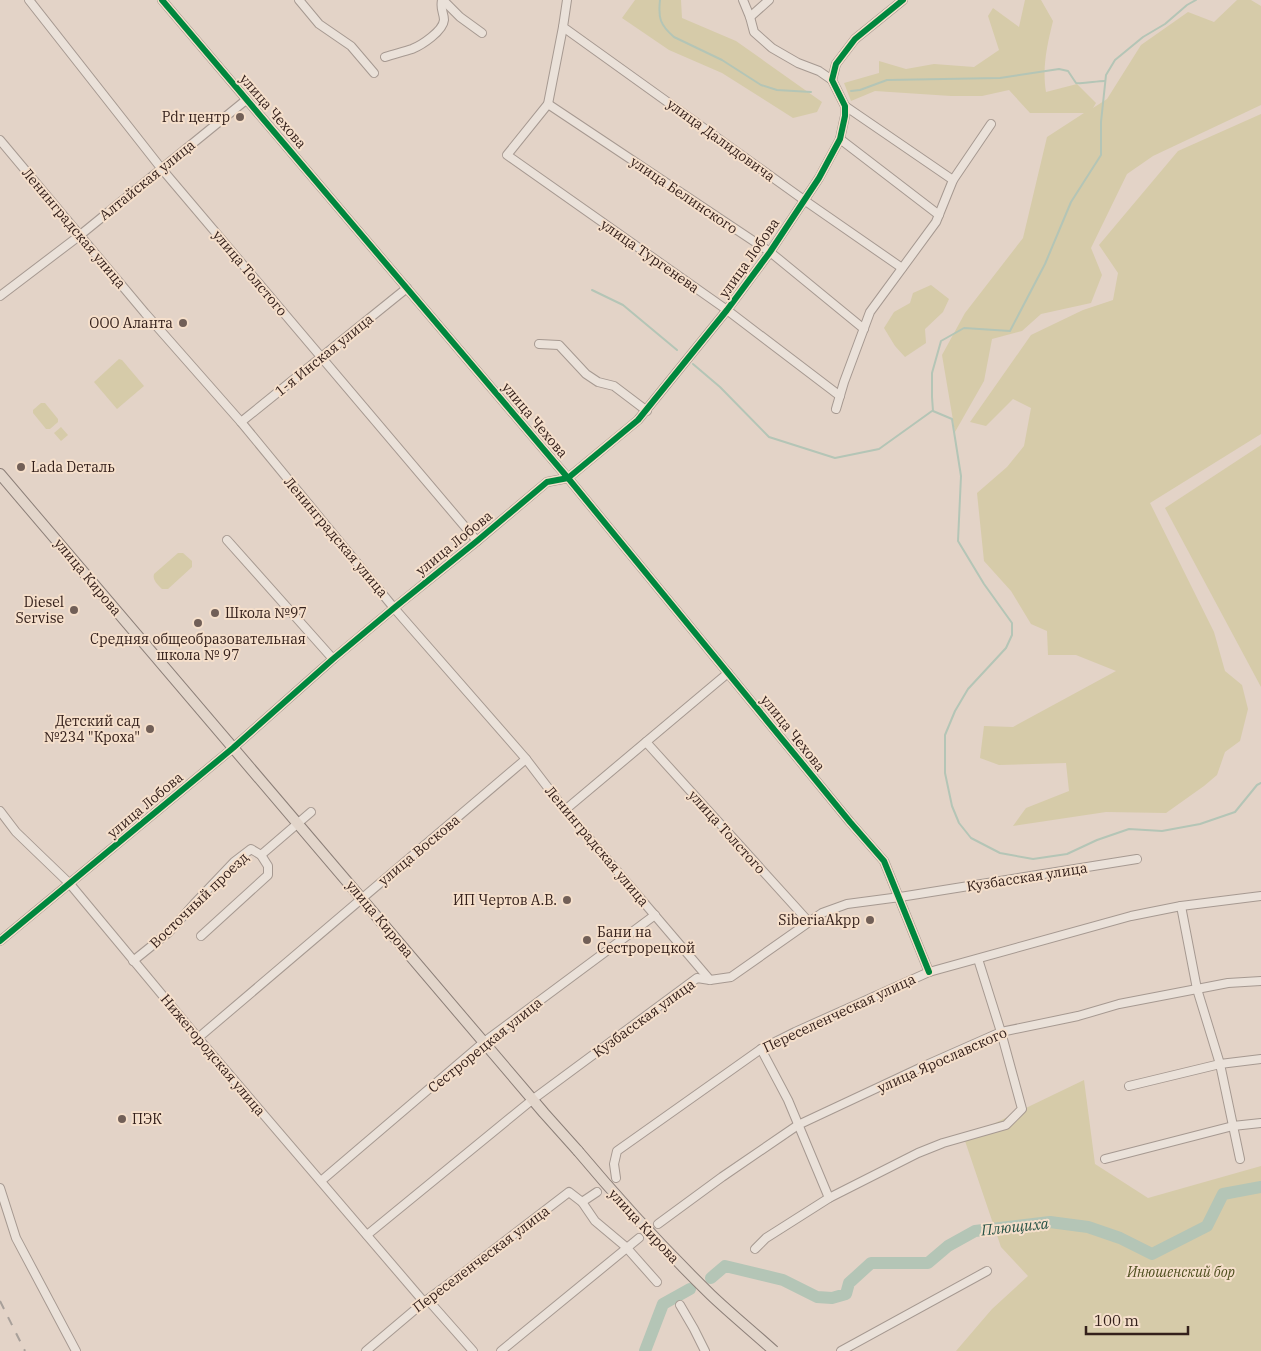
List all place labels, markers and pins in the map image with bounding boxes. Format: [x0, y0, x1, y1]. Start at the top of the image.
place label: Pdr центр [162, 108, 230, 126]
marker: Pdr центр [234, 111, 246, 123]
place label: ООО Аланта [89, 314, 173, 332]
marker: ООО Аланта [177, 317, 189, 329]
place label: Lada Dеталь [31, 458, 115, 476]
marker: Lada Dеталь [15, 461, 27, 473]
place label: Diesel Servise [15, 593, 64, 627]
marker: Diesel Servise [68, 604, 80, 616]
place label: Школа №97 [225, 604, 307, 622]
marker: Школа №97 [209, 607, 221, 619]
marker: Средняя общеобразовательная школа № 97 [192, 617, 204, 629]
place label: Средняя общеобразовательная школа № 97 [90, 630, 306, 664]
place label: Детский сад №234 "Кроха" [44, 712, 140, 746]
marker: Детский сад №234 "Кроха" [144, 723, 156, 735]
place label: ИП Чертов А.В. [453, 891, 557, 909]
marker: ИП Чертов А.В. [561, 894, 573, 906]
place label: SiberiaAkpp [778, 911, 860, 929]
marker: SiberiaAkpp [864, 914, 876, 926]
place label: Бани на Сестрорецкой [597, 923, 695, 957]
marker: Бани на Сестрорецкой [581, 934, 593, 946]
place label: ПЭК [132, 1110, 162, 1128]
marker: ПЭК [116, 1113, 128, 1125]

